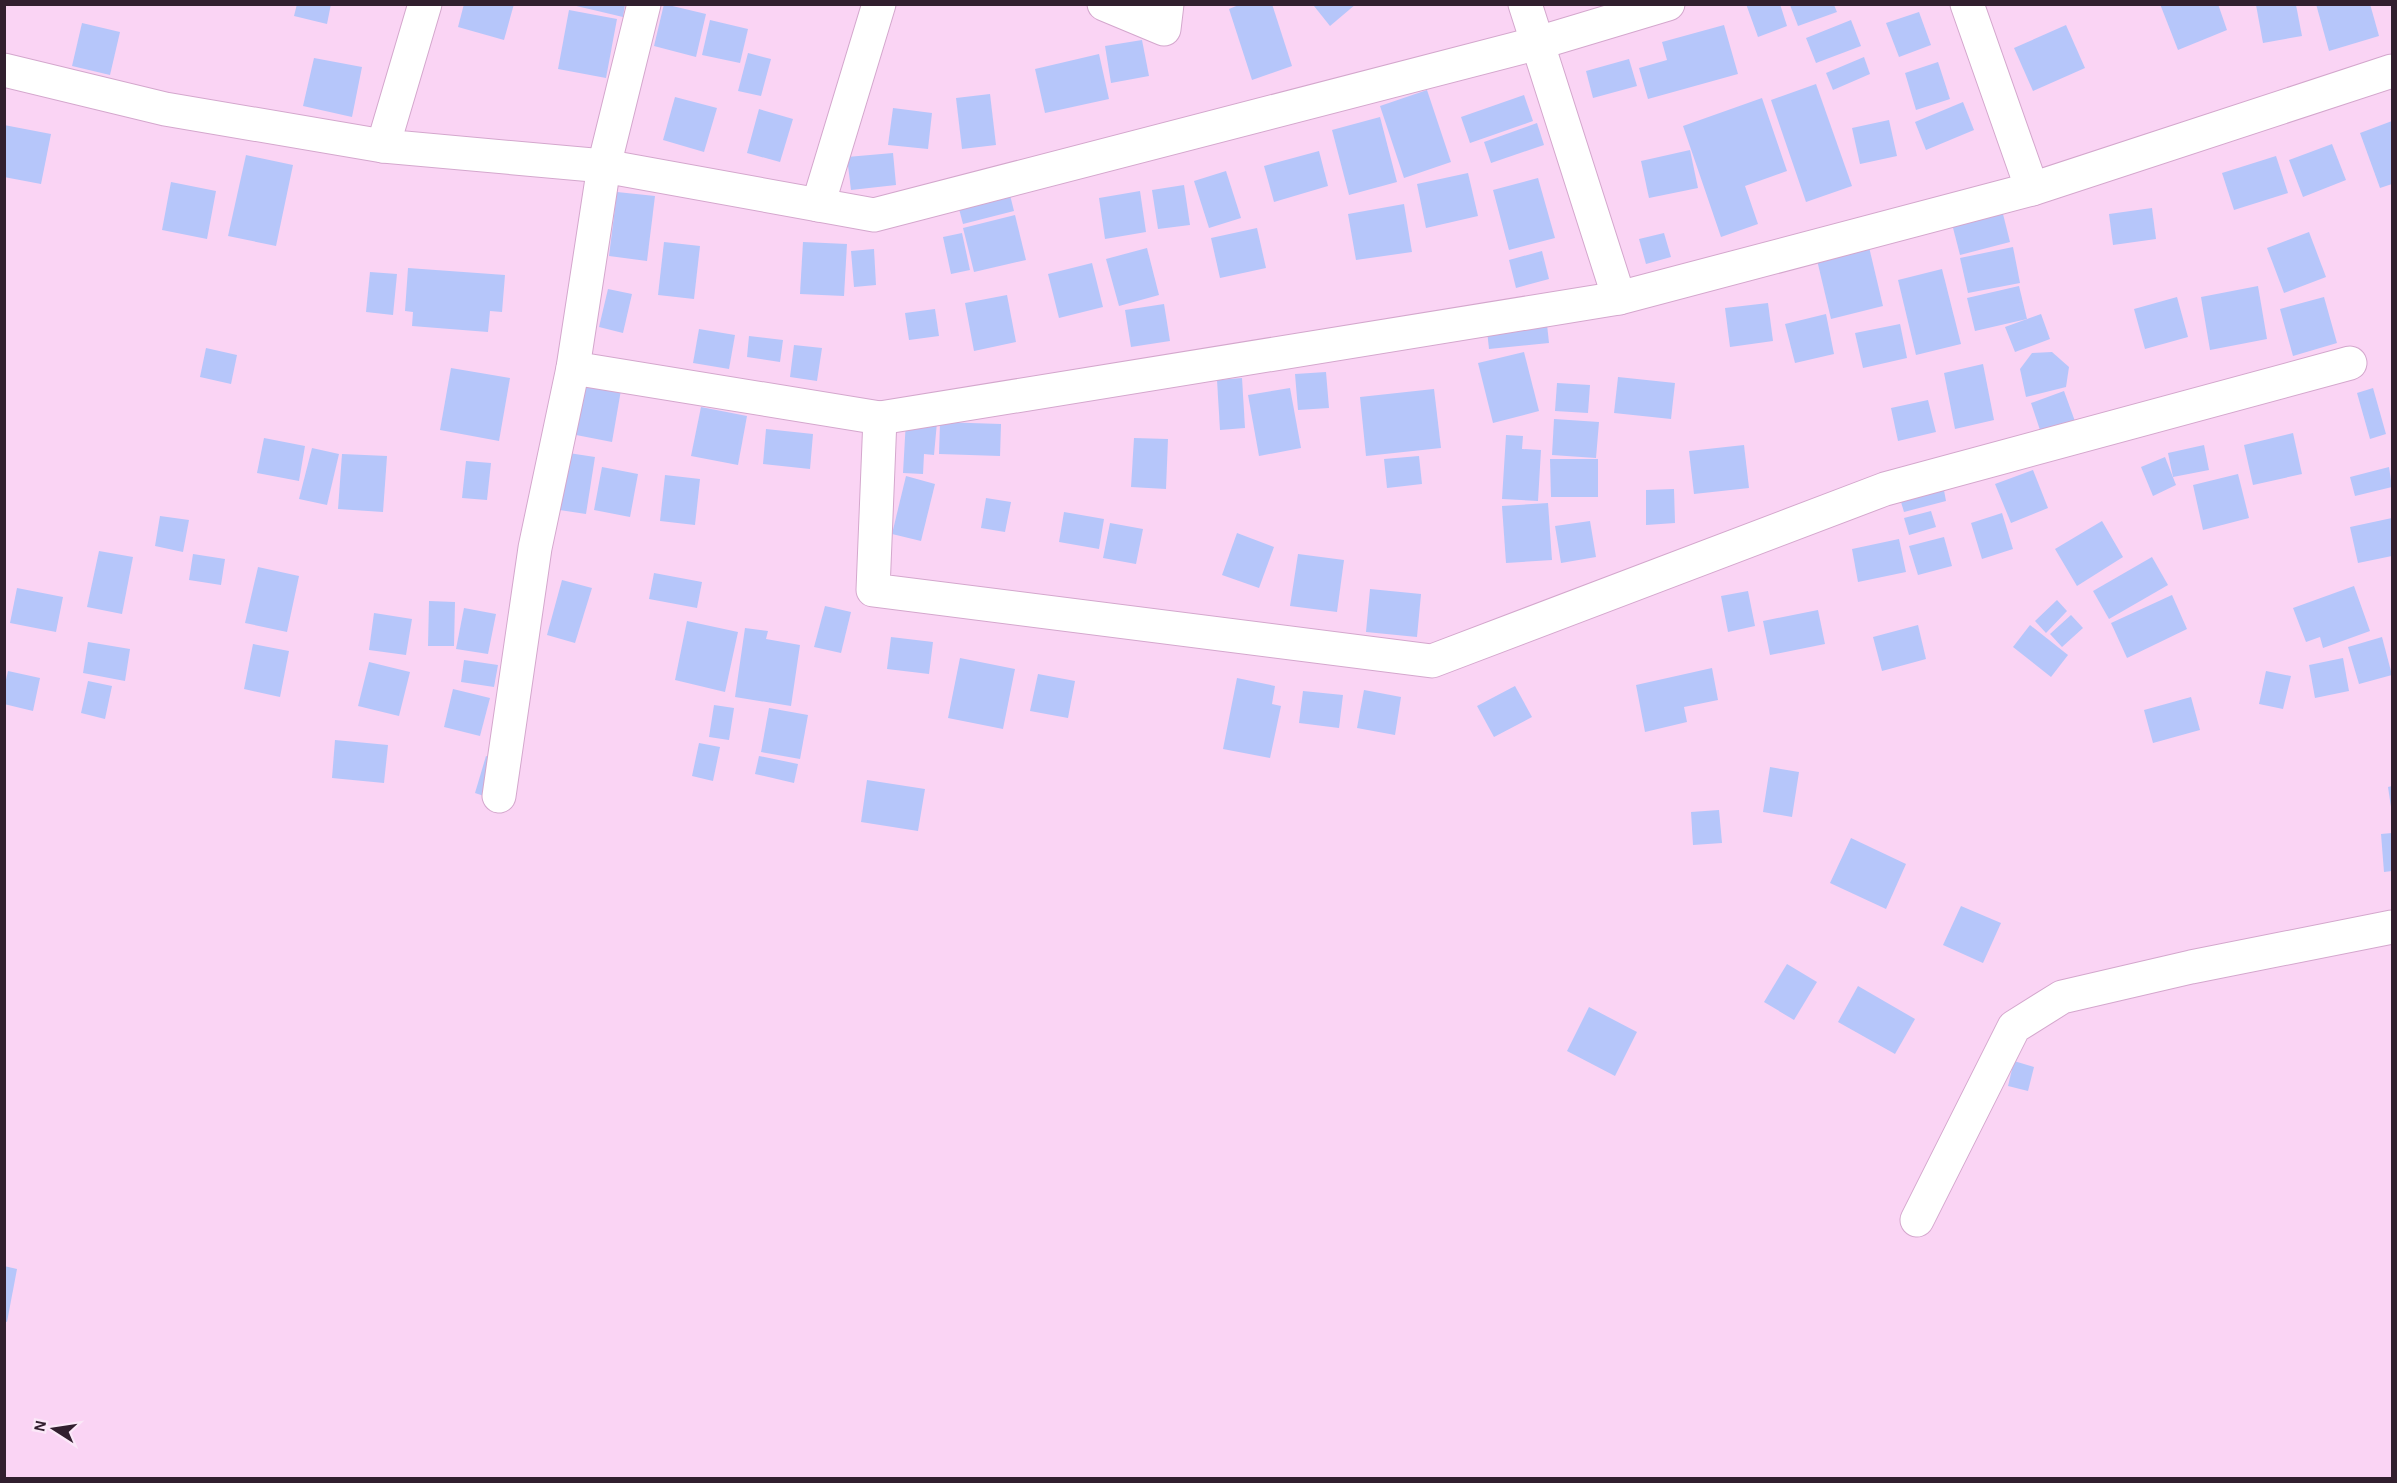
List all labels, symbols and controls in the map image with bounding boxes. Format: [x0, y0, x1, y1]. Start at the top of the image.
north arrow [24, 1399, 84, 1459]
text: N [31, 1419, 49, 1433]

